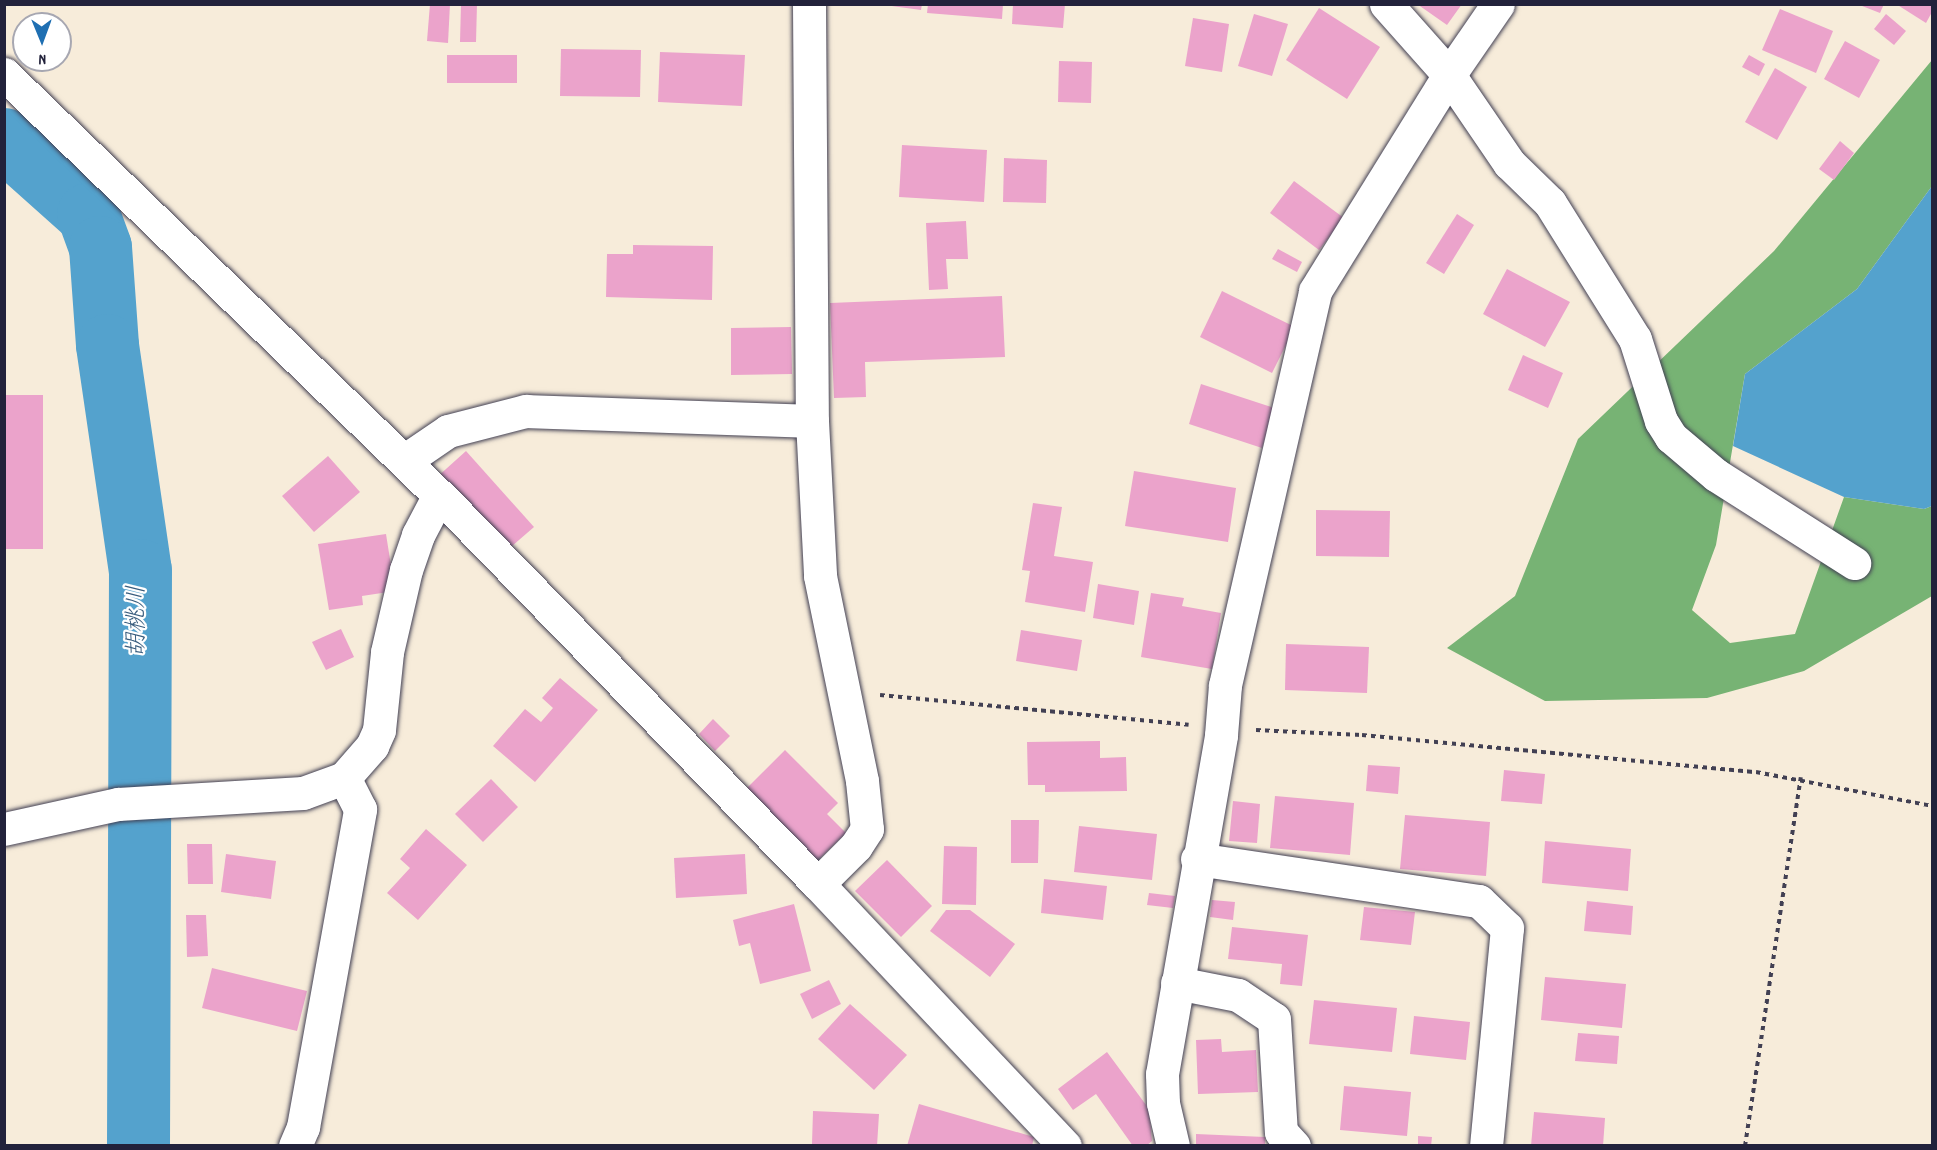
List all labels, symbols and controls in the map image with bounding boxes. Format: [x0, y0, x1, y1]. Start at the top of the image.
north arrow [12, 12, 72, 72]
text: N [38, 47, 46, 70]
water label: 胡桃川 [125, 585, 153, 657]

